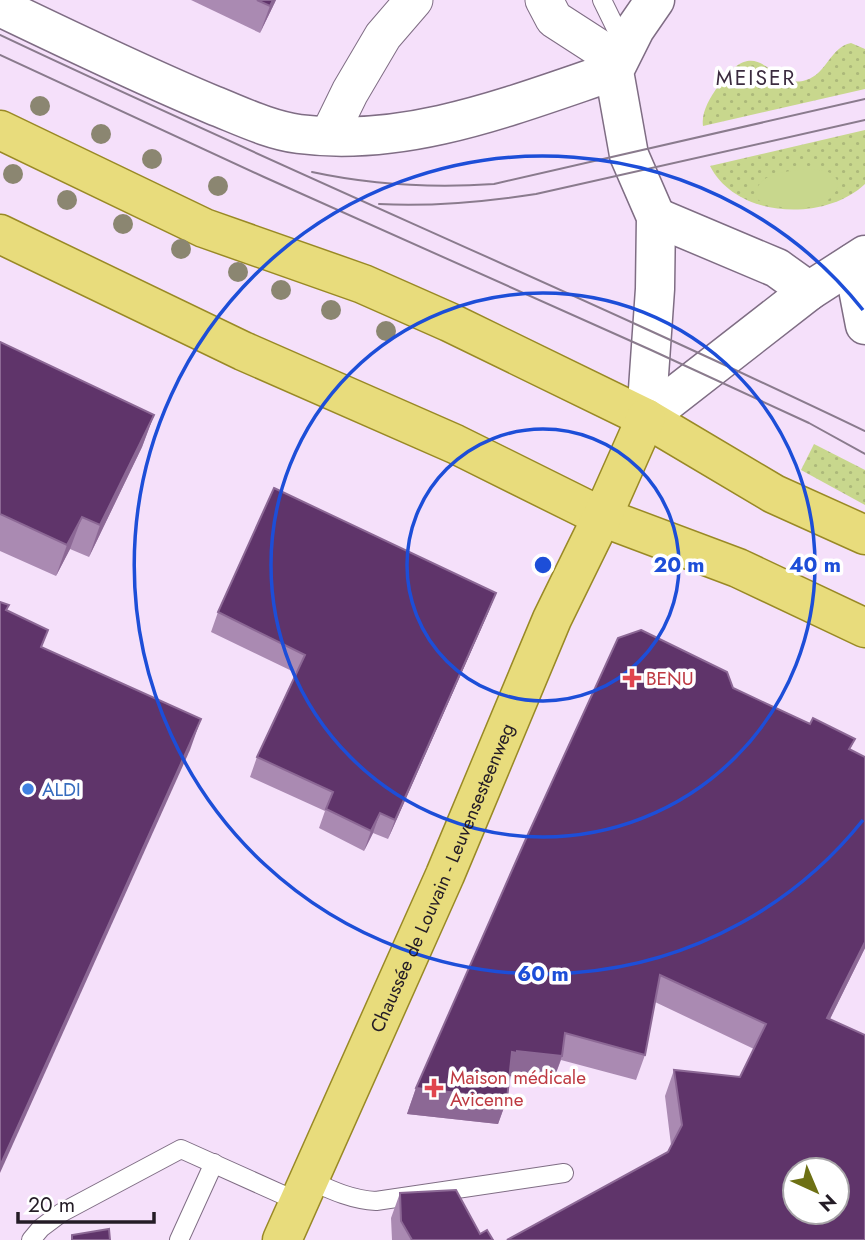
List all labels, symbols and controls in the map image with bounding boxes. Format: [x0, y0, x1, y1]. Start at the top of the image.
district label: MEISER [716, 63, 796, 93]
text: 20 m [653, 550, 705, 580]
text: 40 m [789, 550, 841, 580]
centre of rings [531, 553, 555, 577]
place label: BENU [646, 665, 694, 692]
marker: BENU [624, 670, 640, 686]
street label: Chaussée de Louvain - Leuvensesteenweg [363, 719, 521, 1037]
place label: ALDI [42, 776, 81, 803]
marker: ALDI [20, 781, 36, 797]
text: 60 m [517, 959, 569, 989]
place label: Maison médicale Avicenne [450, 1064, 586, 1113]
marker: Maison médicale Avicenne [424, 1078, 444, 1098]
north arrow [781, 1156, 851, 1226]
scale bar [18, 1180, 154, 1224]
text: N [813, 1188, 842, 1218]
text: 20 m [28, 1190, 75, 1220]

